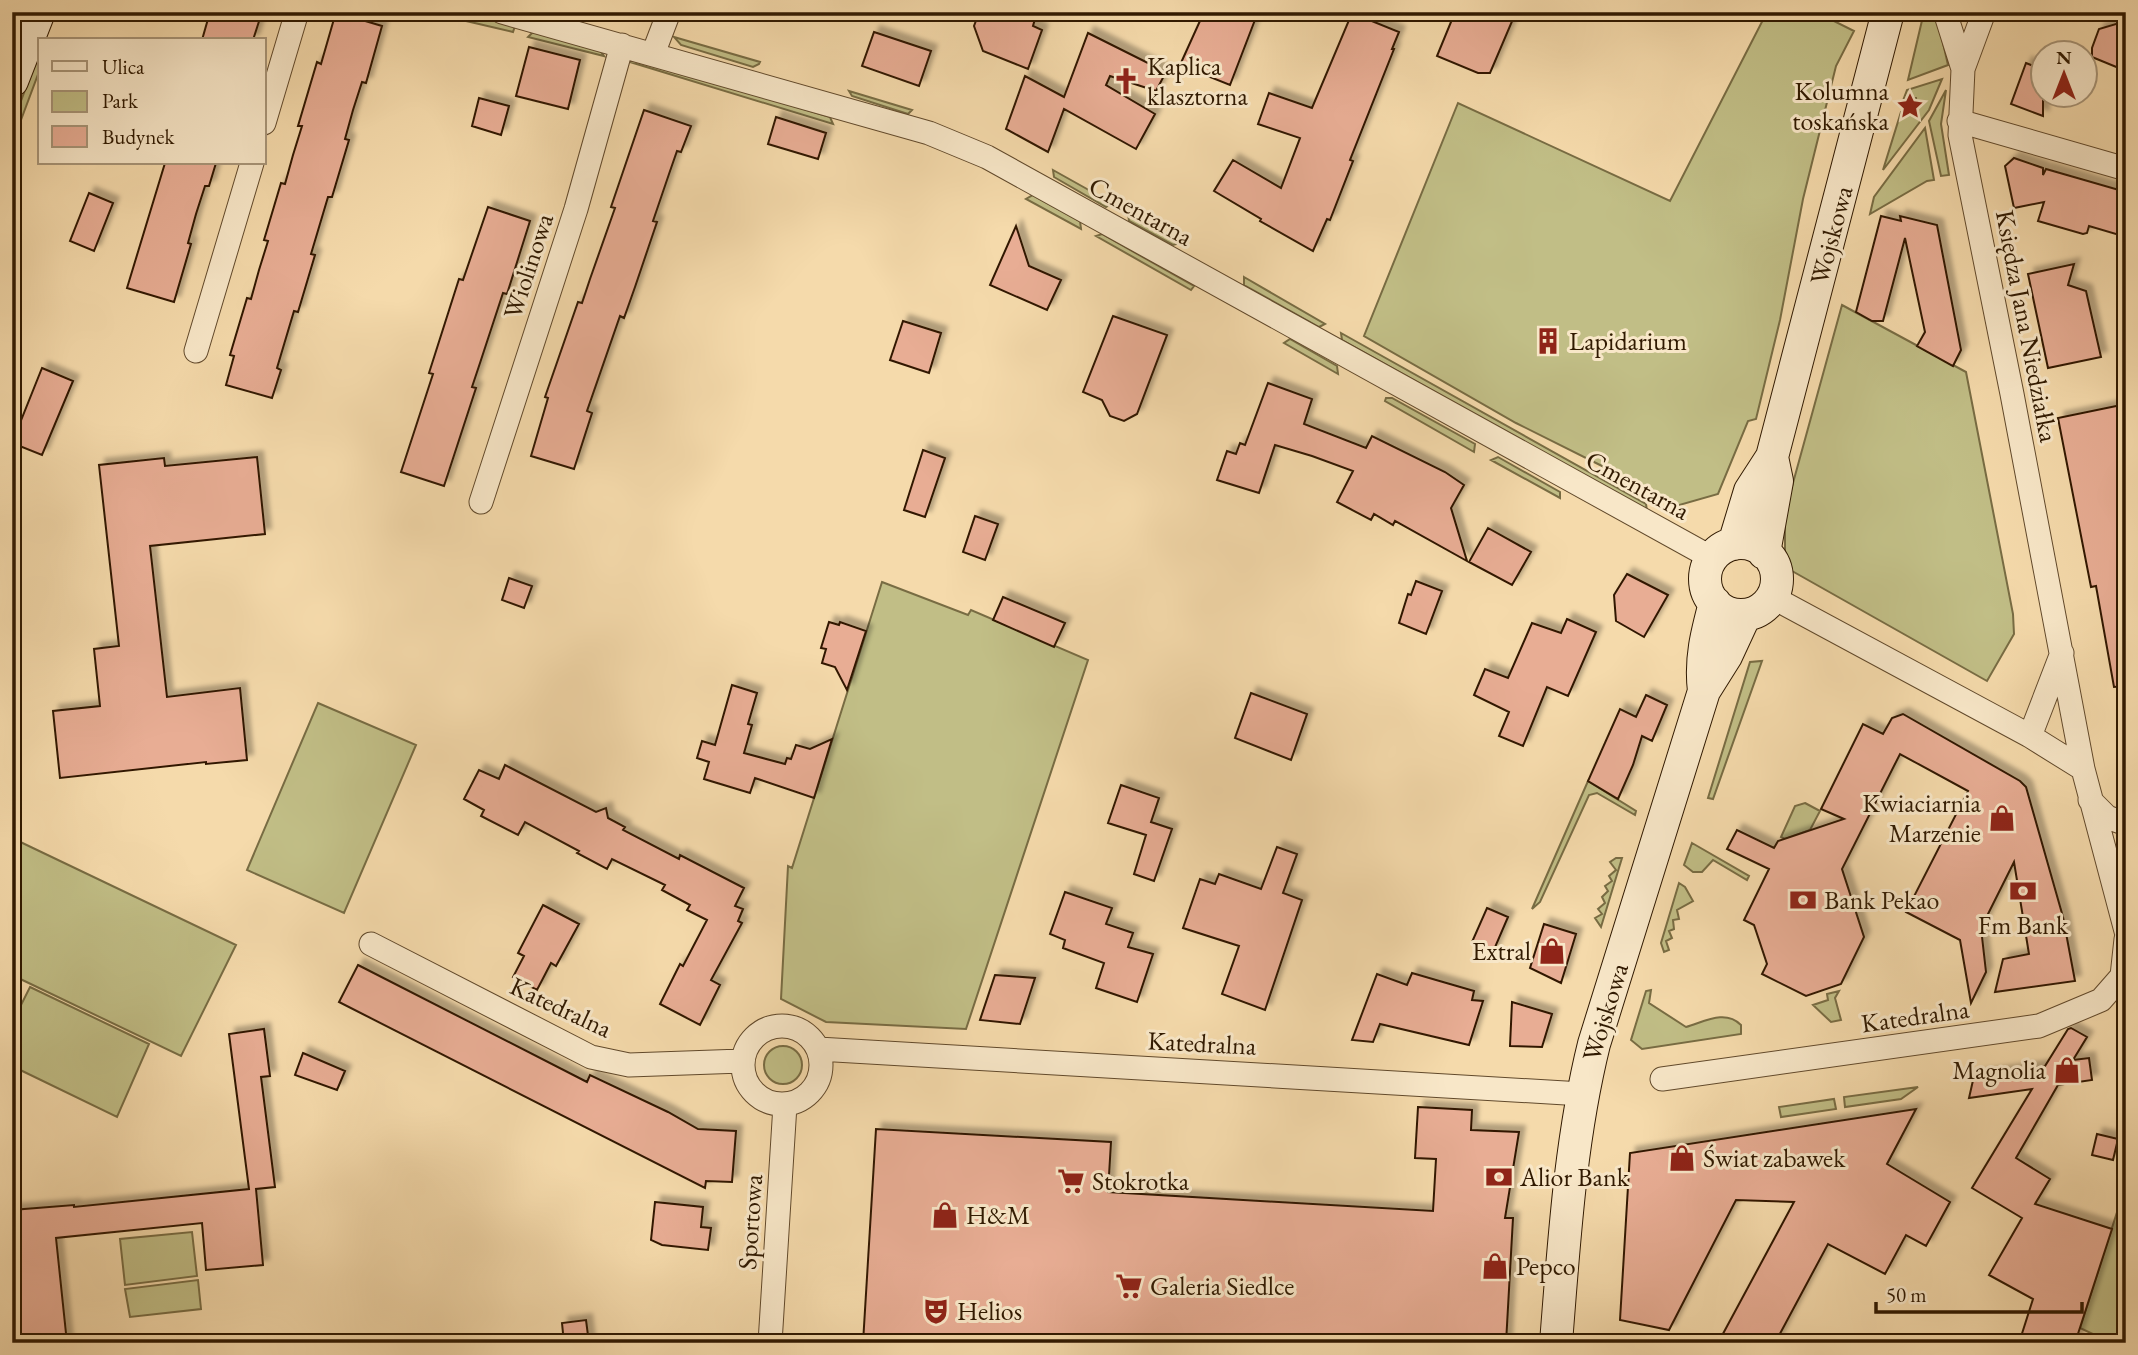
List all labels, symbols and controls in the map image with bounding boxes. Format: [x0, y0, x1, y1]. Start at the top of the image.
legend [38, 38, 266, 164]
north arrow [2030, 38, 2100, 108]
text: N [2056, 45, 2072, 70]
place label: Kaplica klasztorna [1147, 49, 1248, 113]
text: Ulica [102, 53, 145, 80]
church icon: Kaplica klasztorna [1111, 66, 1141, 96]
place label: Kolumna toskańska [1792, 74, 1890, 138]
text: Park [102, 87, 139, 114]
place icon: Kolumna toskańska [1895, 91, 1925, 121]
text: Budynek [102, 123, 175, 150]
street label: Cmentarna [1083, 169, 1200, 254]
street label: Wojskowa [1802, 181, 1861, 288]
street label: Księdza Jana Niedziałka [1988, 207, 2066, 445]
street label: Wiolinowa [495, 208, 561, 323]
place label: Lapidarium [1569, 324, 1687, 358]
building icon: Lapidarium [1533, 326, 1563, 356]
street label: Cmentarna [1580, 443, 1697, 528]
place label: Kwiaciarnia Marzenie [1862, 786, 1982, 850]
shop icon: Kwiaciarnia Marzenie [1987, 803, 2017, 833]
bank icon: Fm Bank [2008, 876, 2038, 906]
place label: Bank Pekao [1824, 883, 1939, 917]
bank icon: Bank Pekao [1788, 885, 1818, 915]
place label: Fm Bank [1978, 908, 2069, 942]
place label: Extral [1472, 934, 1531, 968]
shop icon: Extral [1537, 936, 1567, 966]
street label: Wojskowa [1574, 958, 1636, 1065]
street label: Katedralna [505, 969, 618, 1046]
street label: Katedralna [1859, 992, 1972, 1040]
street label: Katedralna [1147, 1023, 1258, 1063]
place label: Magnolia [1952, 1053, 2047, 1087]
shop icon: Magnolia [2052, 1055, 2082, 1085]
place label: Świat zabawek [1703, 1141, 1846, 1175]
shop icon: Świat zabawek [1667, 1143, 1697, 1173]
place label: Alior Bank [1519, 1160, 1630, 1194]
bank icon: Alior Bank [1484, 1162, 1514, 1192]
place label: Stokrotka [1092, 1164, 1190, 1198]
supermarket icon: Stokrotka [1056, 1166, 1086, 1196]
street label: Sportowa [730, 1173, 770, 1271]
place label: H&M [966, 1198, 1030, 1232]
shop icon: H&M [930, 1200, 960, 1230]
place label: Pepco [1516, 1249, 1576, 1283]
shop icon: Pepco [1480, 1251, 1510, 1281]
place label: Galeria Siedlce [1150, 1269, 1294, 1303]
supermarket icon: Galeria Siedlce [1114, 1271, 1144, 1301]
scale bar [1876, 1271, 2082, 1315]
text: 50 m [1886, 1281, 1927, 1308]
place label: Helios [957, 1294, 1022, 1328]
theatre icon: Helios [921, 1296, 951, 1326]

